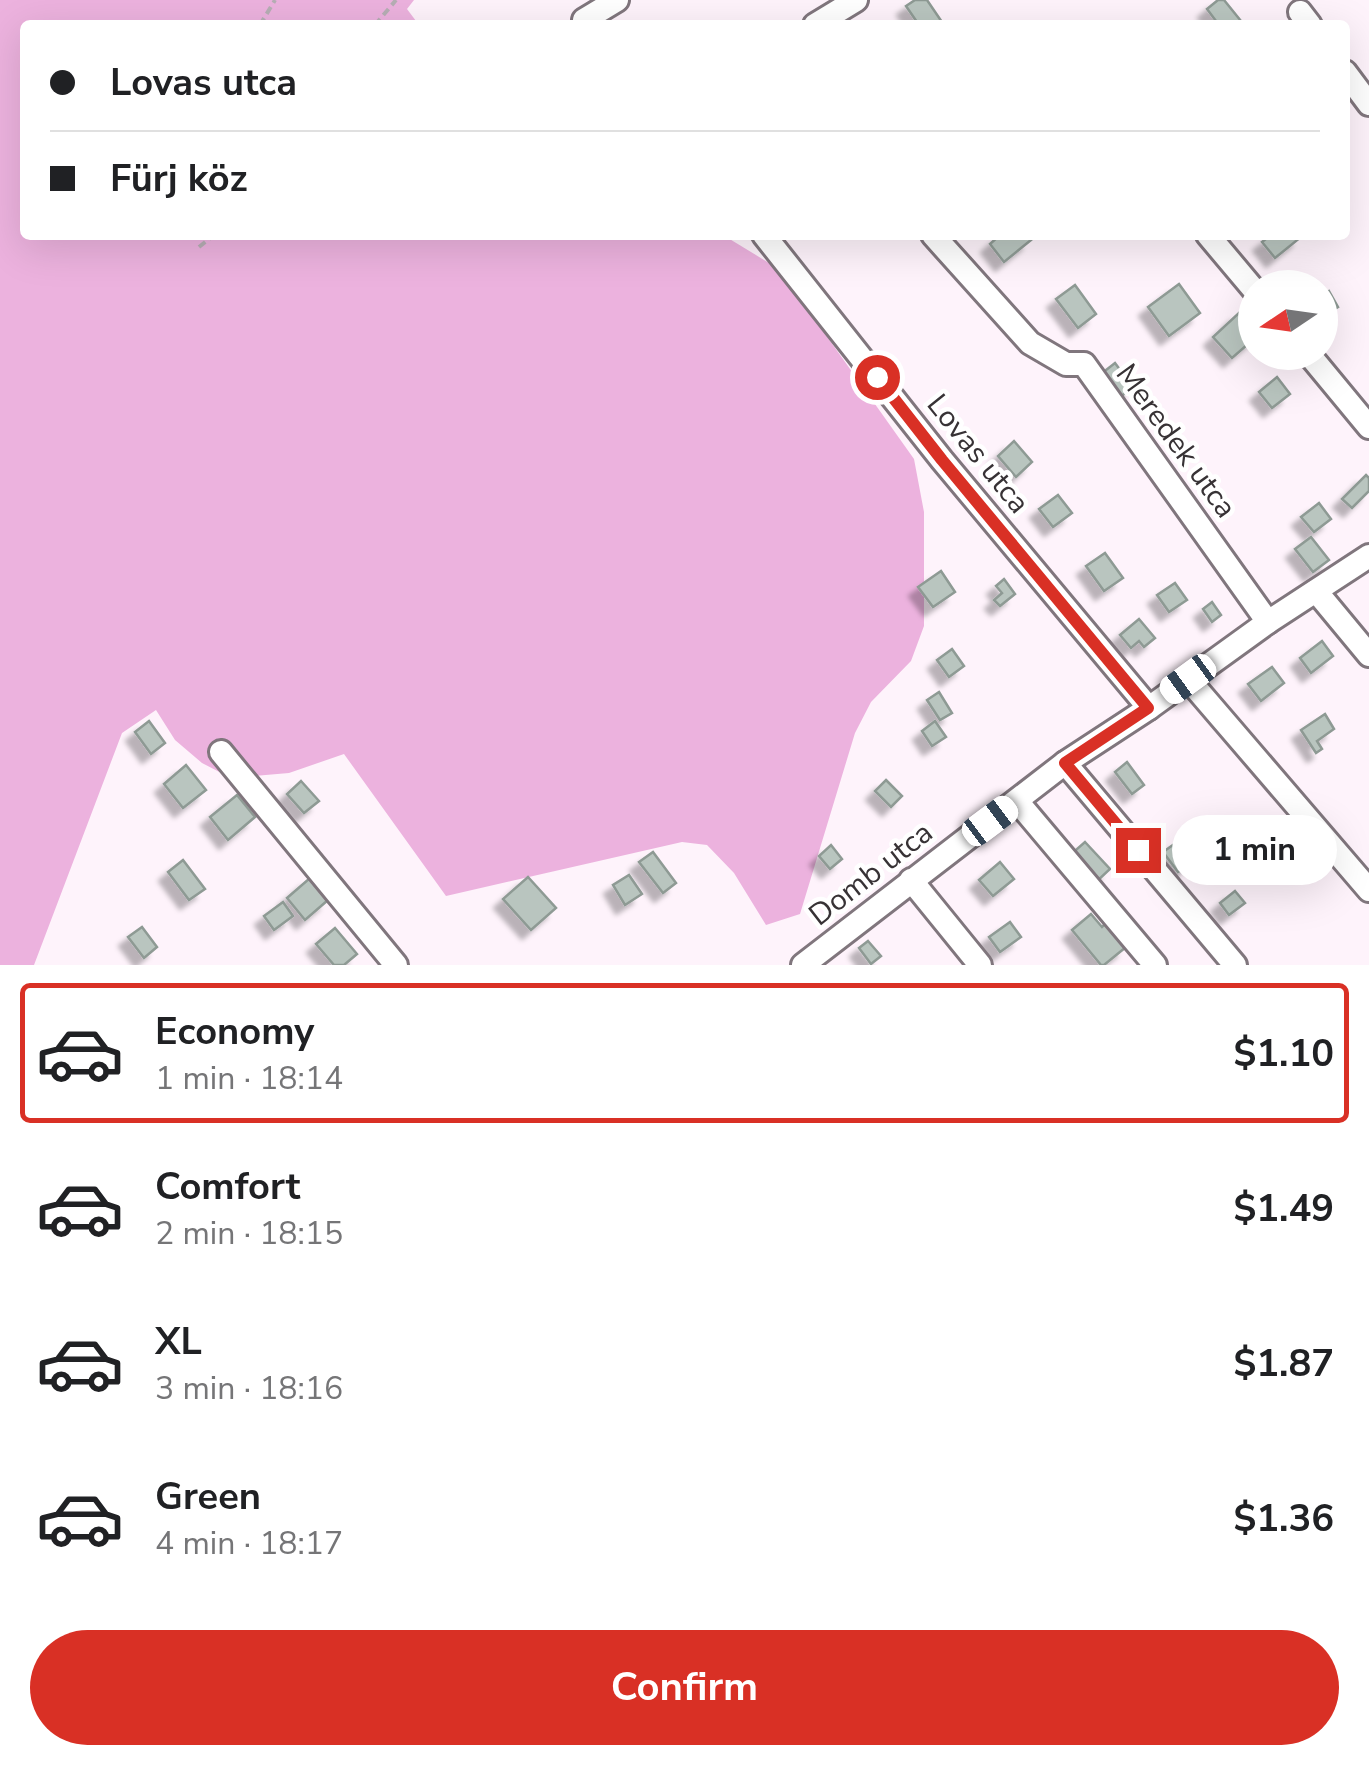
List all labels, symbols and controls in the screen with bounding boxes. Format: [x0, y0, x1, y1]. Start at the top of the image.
text: Lovas utca [110, 57, 297, 108]
text: Fürj köz [110, 153, 247, 204]
north arrow [1238, 270, 1338, 370]
map controls [1238, 270, 1338, 370]
route start [855, 355, 900, 400]
street label: Meredek utca [1106, 356, 1246, 526]
street label: Lovas utca [917, 386, 1039, 522]
car [1155, 649, 1221, 709]
car [957, 791, 1023, 851]
street label: Domb utca [801, 813, 941, 935]
callout: 1 min [1173, 815, 1338, 885]
route end [1116, 828, 1161, 873]
text: 1 min [1213, 828, 1296, 871]
text: Economy [155, 1006, 314, 1057]
icon: car [35, 1008, 125, 1098]
text: $1.10 [1233, 1028, 1334, 1079]
text: 1 min · 18:14 [155, 1057, 343, 1100]
text: Comfort [155, 1161, 300, 1212]
icon: car [35, 1163, 125, 1253]
text: $1.49 [1233, 1183, 1334, 1234]
text: 2 min · 18:15 [155, 1212, 343, 1255]
text: XL [155, 1316, 202, 1367]
icon: car [35, 1318, 125, 1408]
text: $1.87 [1233, 1338, 1334, 1389]
text: 3 min · 18:16 [155, 1367, 343, 1410]
text: Green [155, 1471, 261, 1522]
icon: car [35, 1473, 125, 1563]
text: $1.36 [1233, 1493, 1334, 1544]
text: 4 min · 18:17 [155, 1522, 343, 1565]
button: Confirm [30, 1630, 1339, 1745]

